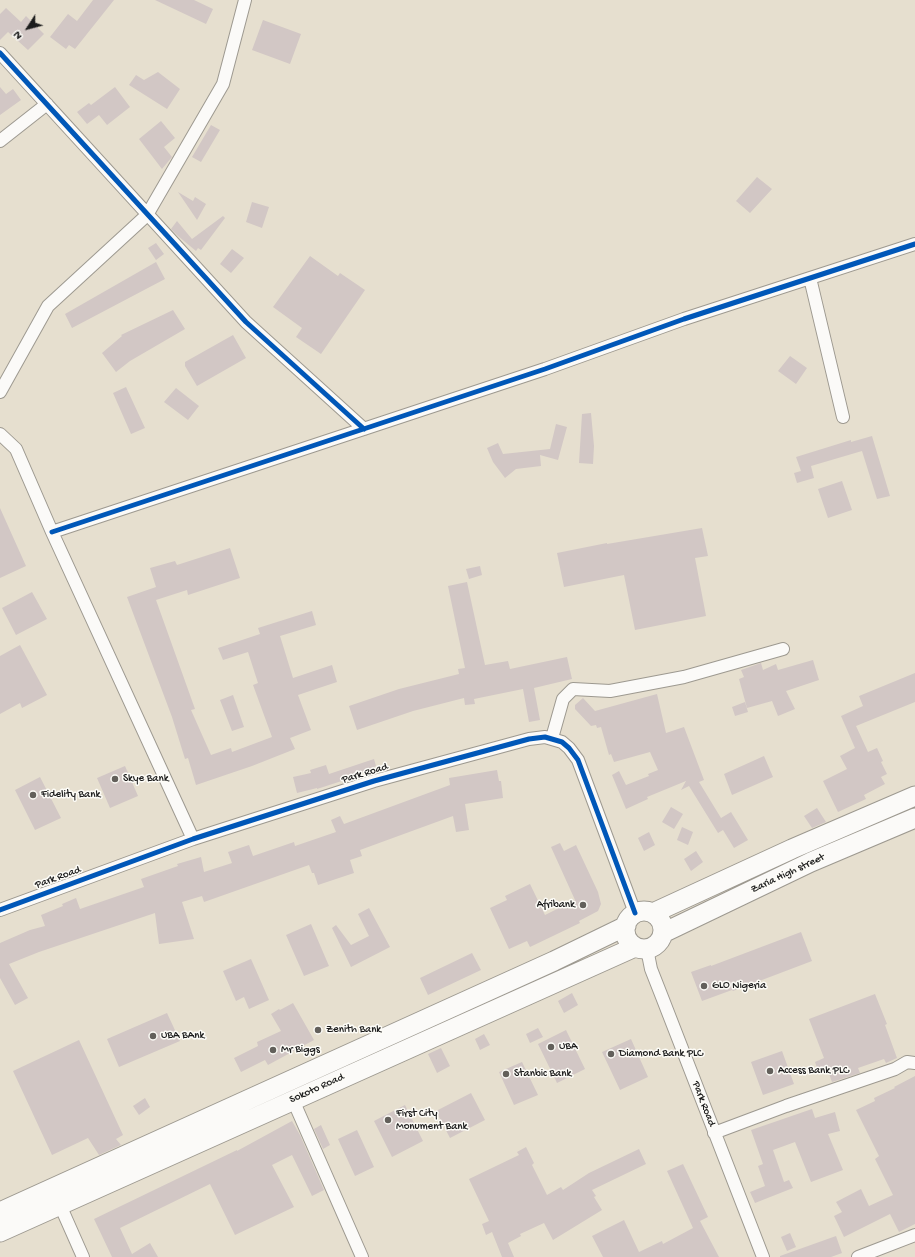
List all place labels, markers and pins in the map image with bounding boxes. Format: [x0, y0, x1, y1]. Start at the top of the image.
place label: Skye Bank [123, 772, 169, 786]
marker: Skye Bank [110, 774, 120, 784]
place label: Fidelity Bank [41, 788, 100, 802]
marker: Fidelity Bank [28, 790, 38, 800]
place label: Afribank [537, 898, 575, 912]
marker: Afribank [578, 900, 588, 910]
place label: GLO Nigeria [712, 979, 766, 993]
marker: GLO Nigeria [699, 981, 709, 991]
place label: Zenith Bank [326, 1023, 381, 1037]
marker: Zenith Bank [313, 1025, 323, 1035]
place label: UBA BAnk [161, 1029, 204, 1043]
marker: UBA BAnk [148, 1031, 158, 1041]
place label: UBA [559, 1040, 577, 1054]
marker: UBA [546, 1042, 556, 1052]
place label: Mr Biggs [281, 1043, 320, 1057]
marker: Mr Biggs [268, 1045, 278, 1055]
place label: Diamond Bank PLC [619, 1047, 703, 1061]
marker: Diamond Bank PLC [606, 1049, 616, 1059]
place label: Access Bank PLC [778, 1064, 849, 1078]
marker: Access Bank PLC [765, 1066, 775, 1076]
place label: Stanbic Bank [514, 1067, 571, 1081]
marker: Stanbic Bank [501, 1069, 511, 1079]
place label: First City Monument Bank [396, 1107, 467, 1133]
marker: First City Monument Bank [383, 1115, 393, 1125]

